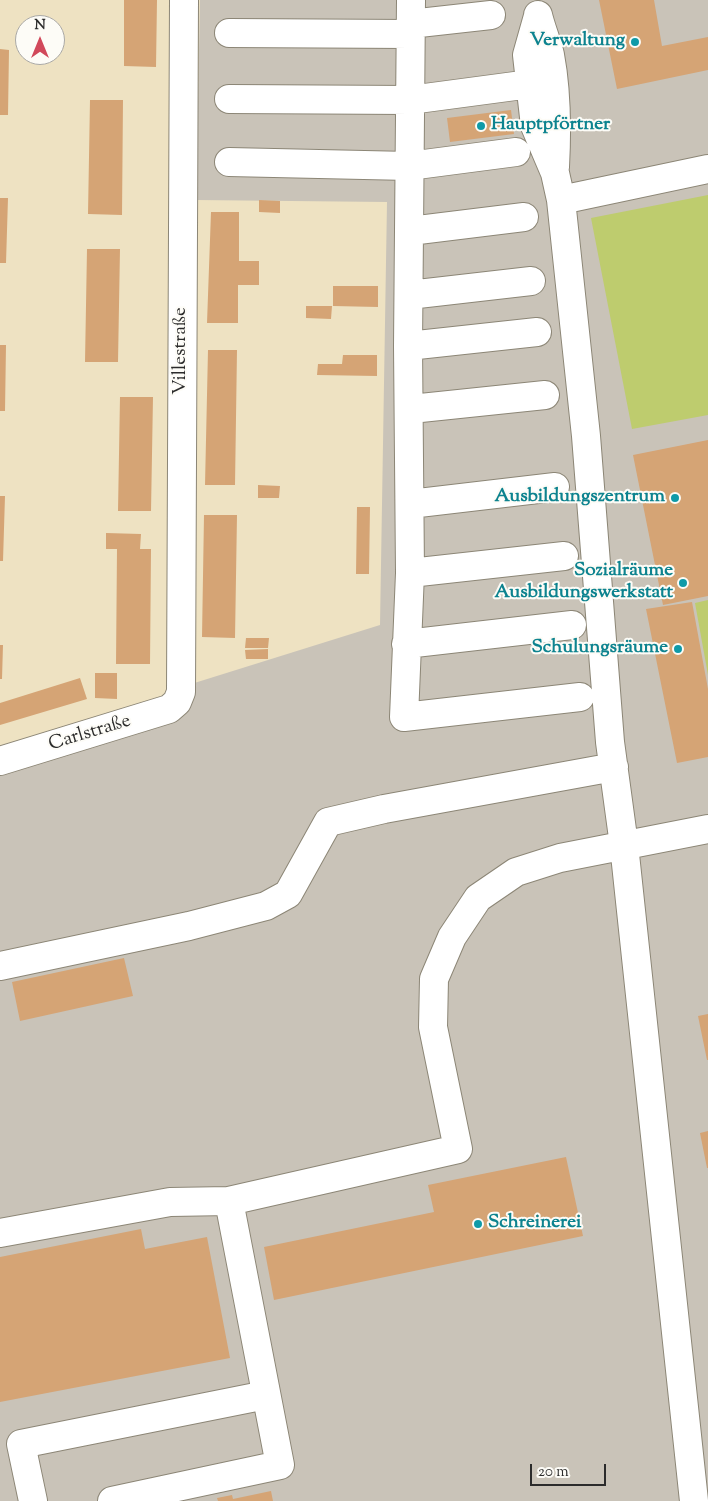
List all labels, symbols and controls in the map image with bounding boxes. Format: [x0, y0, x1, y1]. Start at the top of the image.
north arrow [15, 15, 65, 65]
text: N [34, 16, 46, 36]
place label: Verwaltung [530, 31, 625, 53]
marker: Verwaltung [629, 36, 641, 48]
place label: Hauptpförtner [491, 115, 610, 137]
marker: Hauptpförtner [475, 120, 487, 132]
street label: Villestraße [171, 307, 193, 395]
place label: Ausbildungszentrum [494, 487, 665, 509]
marker: Ausbildungszentrum [669, 492, 681, 504]
place label: Sozialräume Ausbildungswerkstatt [494, 561, 673, 605]
marker: Sozialräume Ausbildungswerkstatt [677, 577, 689, 589]
place label: Schulungsräume [532, 638, 668, 660]
marker: Schulungsräume [672, 643, 684, 655]
street label: Carlstraße [46, 711, 134, 757]
place label: Schreinerei [488, 1213, 581, 1235]
marker: Schreinerei [472, 1218, 484, 1230]
scale bar [533, 1454, 609, 1486]
text: 20 m [538, 1462, 569, 1483]

